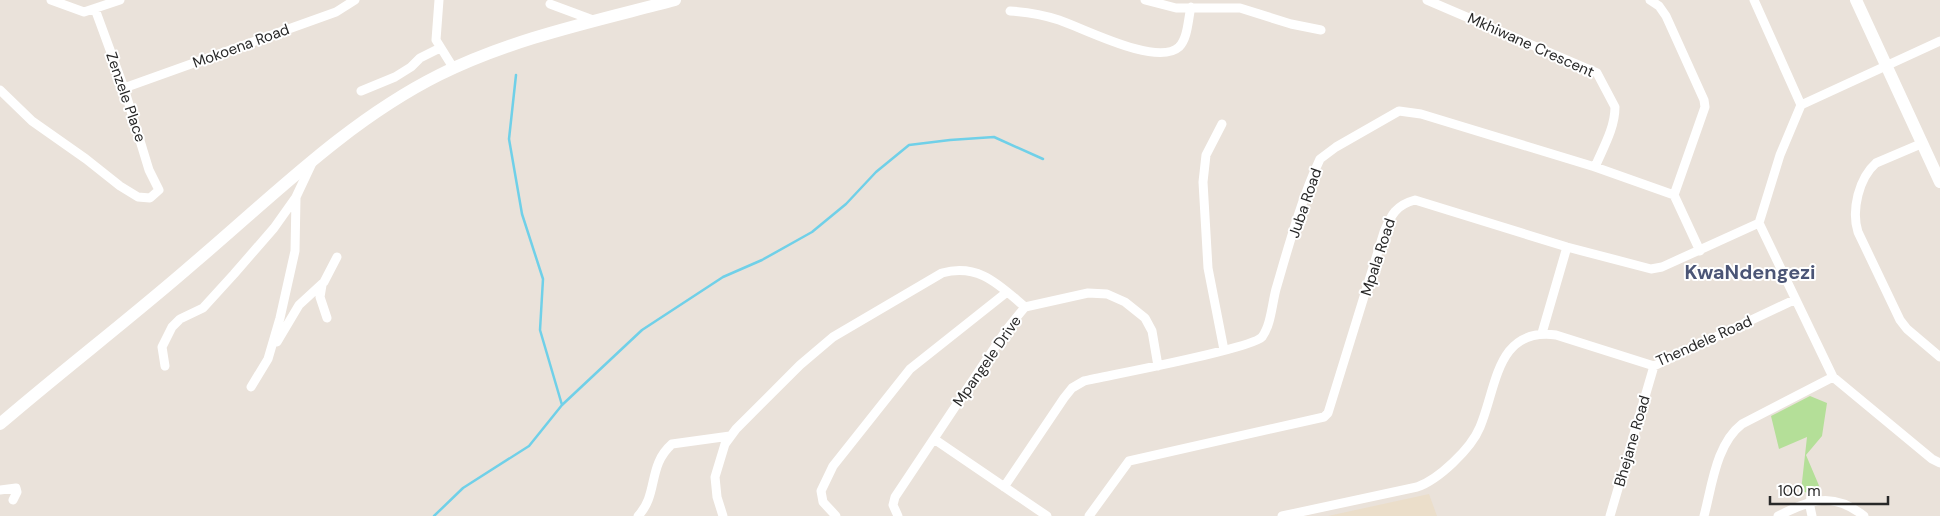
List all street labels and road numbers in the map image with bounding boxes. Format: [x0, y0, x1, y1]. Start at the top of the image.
street label: Mkhiwane Crescent [1465, 8, 1598, 82]
street label: Mokoena Road [190, 19, 292, 73]
street label: Zenzele Place [101, 49, 151, 145]
street label: Juba Road [1284, 165, 1326, 241]
street label: Mpala Road [1356, 216, 1400, 298]
street label: Thendele Road [1653, 311, 1755, 371]
street label: Mpangele Drive [948, 312, 1026, 410]
street label: Bhejane Road [1609, 393, 1655, 489]

